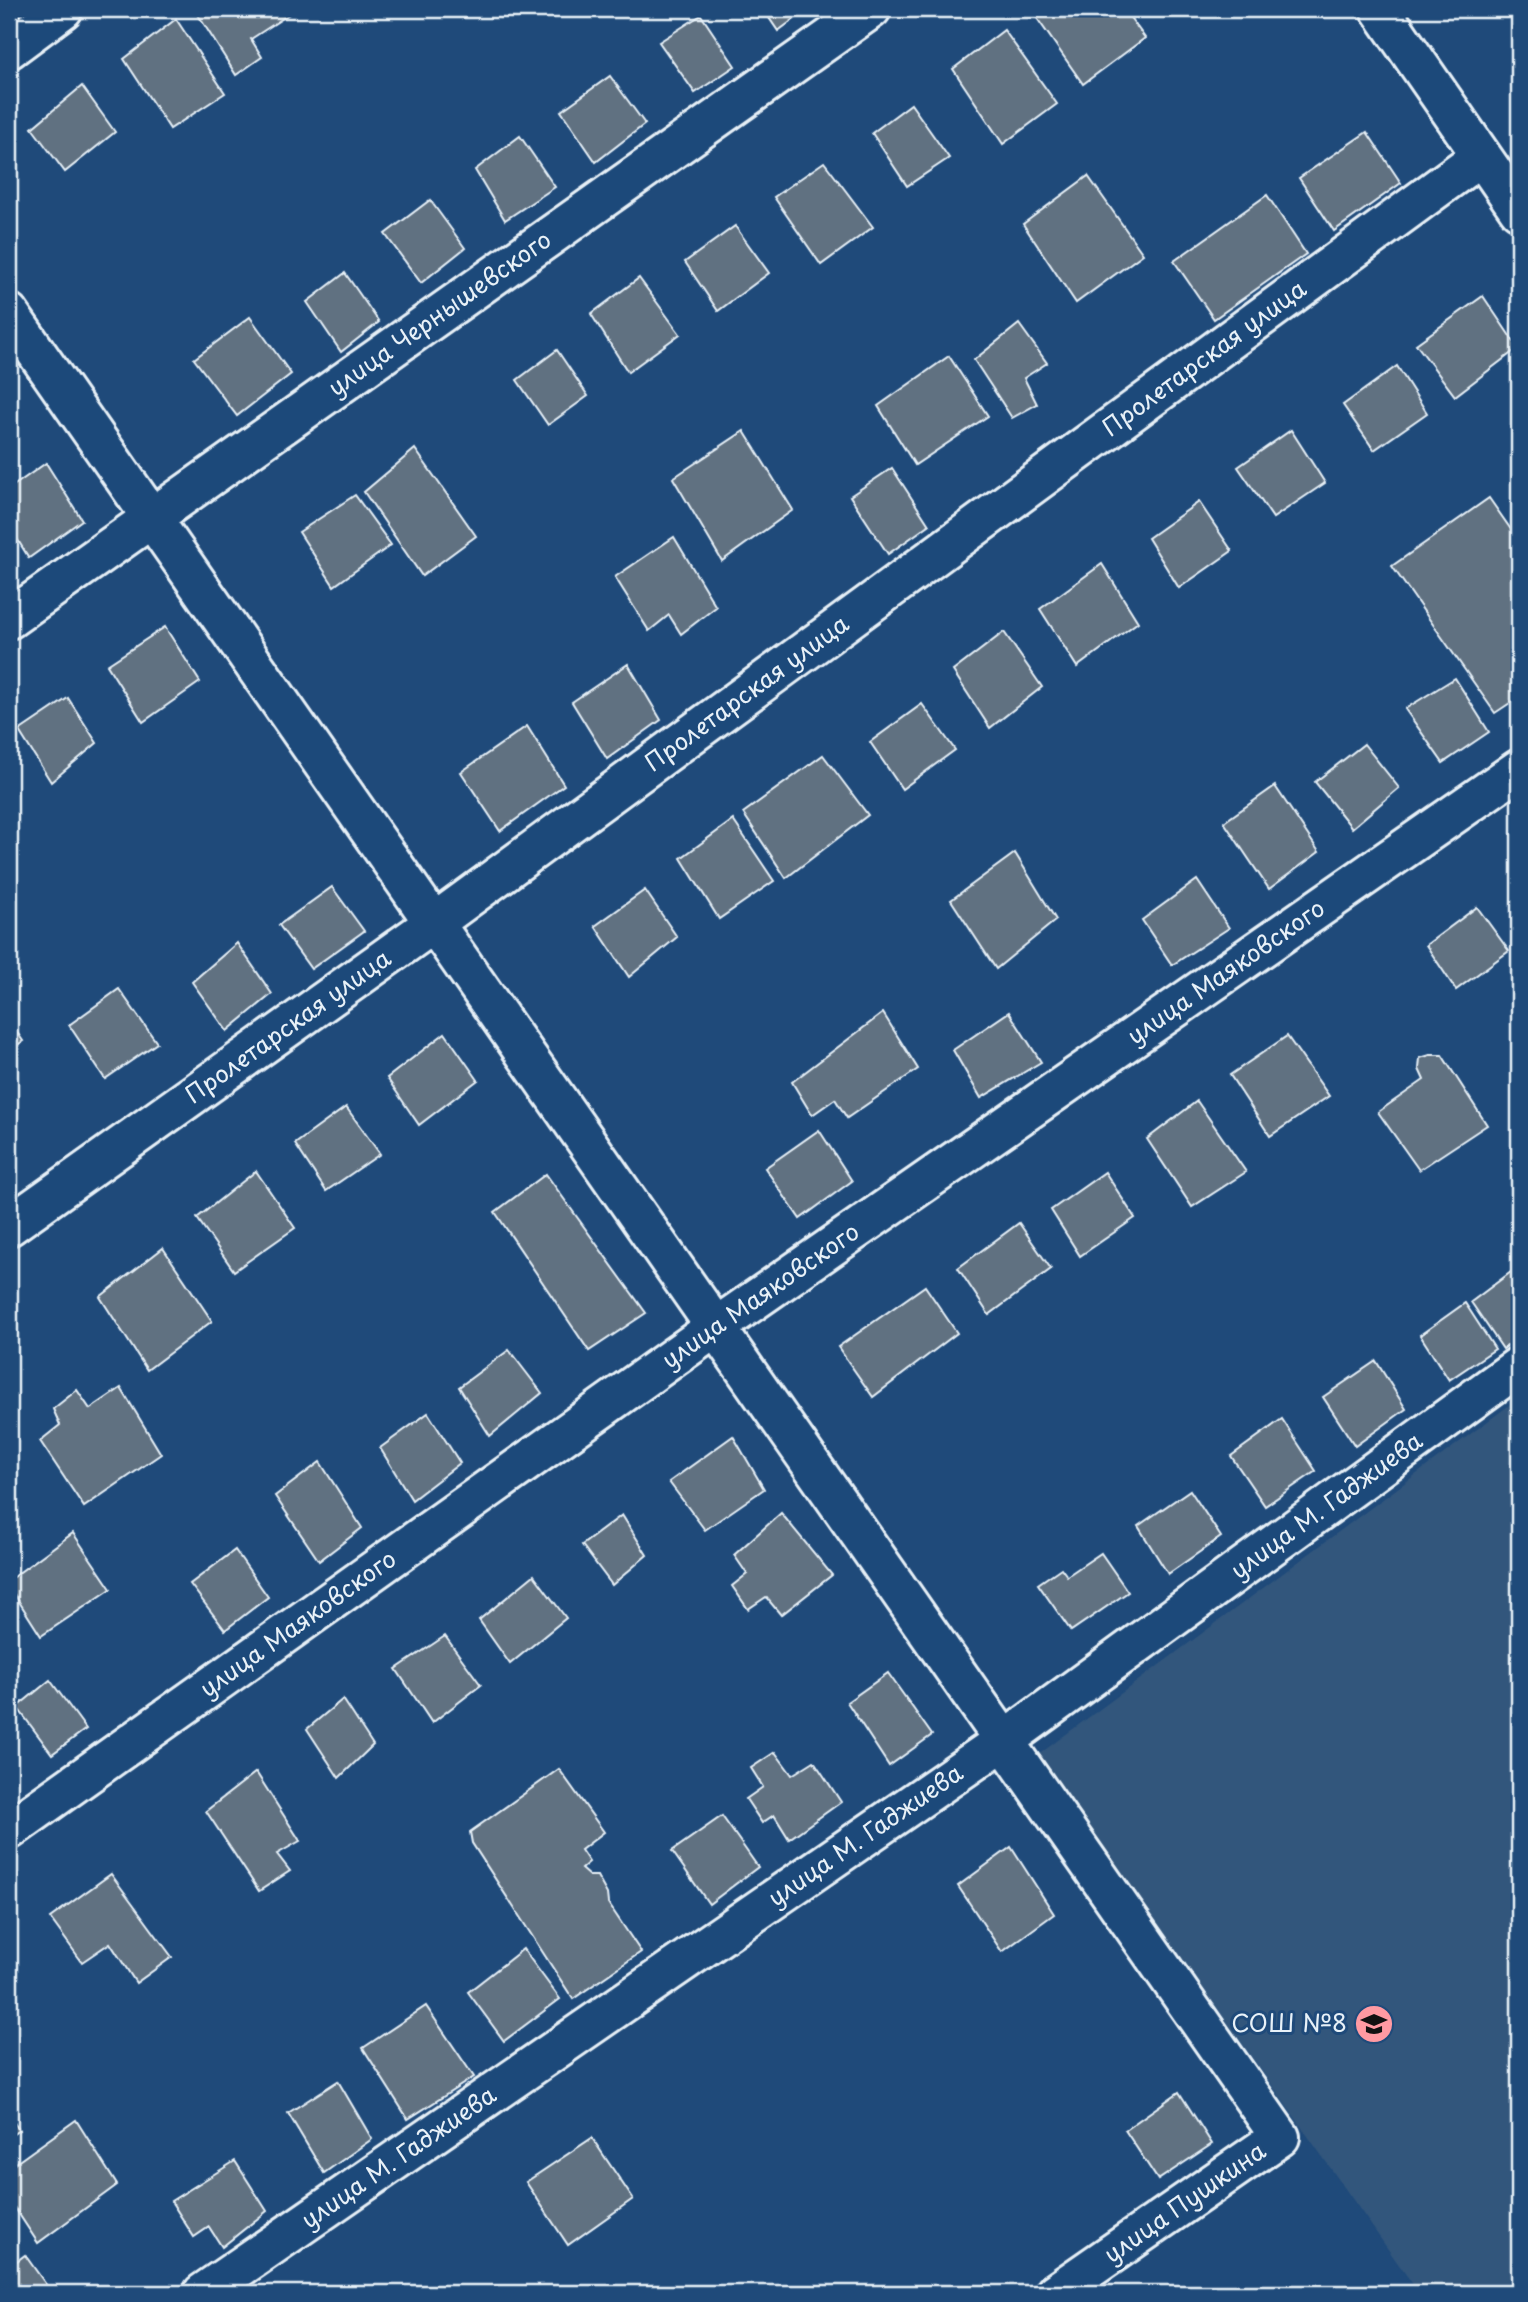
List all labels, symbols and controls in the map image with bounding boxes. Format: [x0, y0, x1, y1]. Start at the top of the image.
street label: улица Чернышевского [320, 221, 558, 404]
street label: Пролетарская улица [1094, 270, 1313, 444]
street label: Пролетарская улица [636, 605, 855, 779]
street label: улица Маяковского [1119, 889, 1331, 1052]
street label: Пролетарская улица [177, 939, 397, 1111]
street label: улица Маяковского [653, 1213, 866, 1376]
street label: улица М. Гаджиева [1222, 1422, 1429, 1587]
street label: улица Маяковского [191, 1540, 403, 1705]
street label: улица М. Гаджиева [760, 1754, 969, 1914]
school or university icon: СОШ №8 [1353, 2003, 1395, 2045]
place label: СОШ №8 [1231, 2004, 1347, 2040]
street label: улица М. Гаджиева [293, 2076, 503, 2236]
street label: улица Пушкина [1096, 2132, 1272, 2271]

